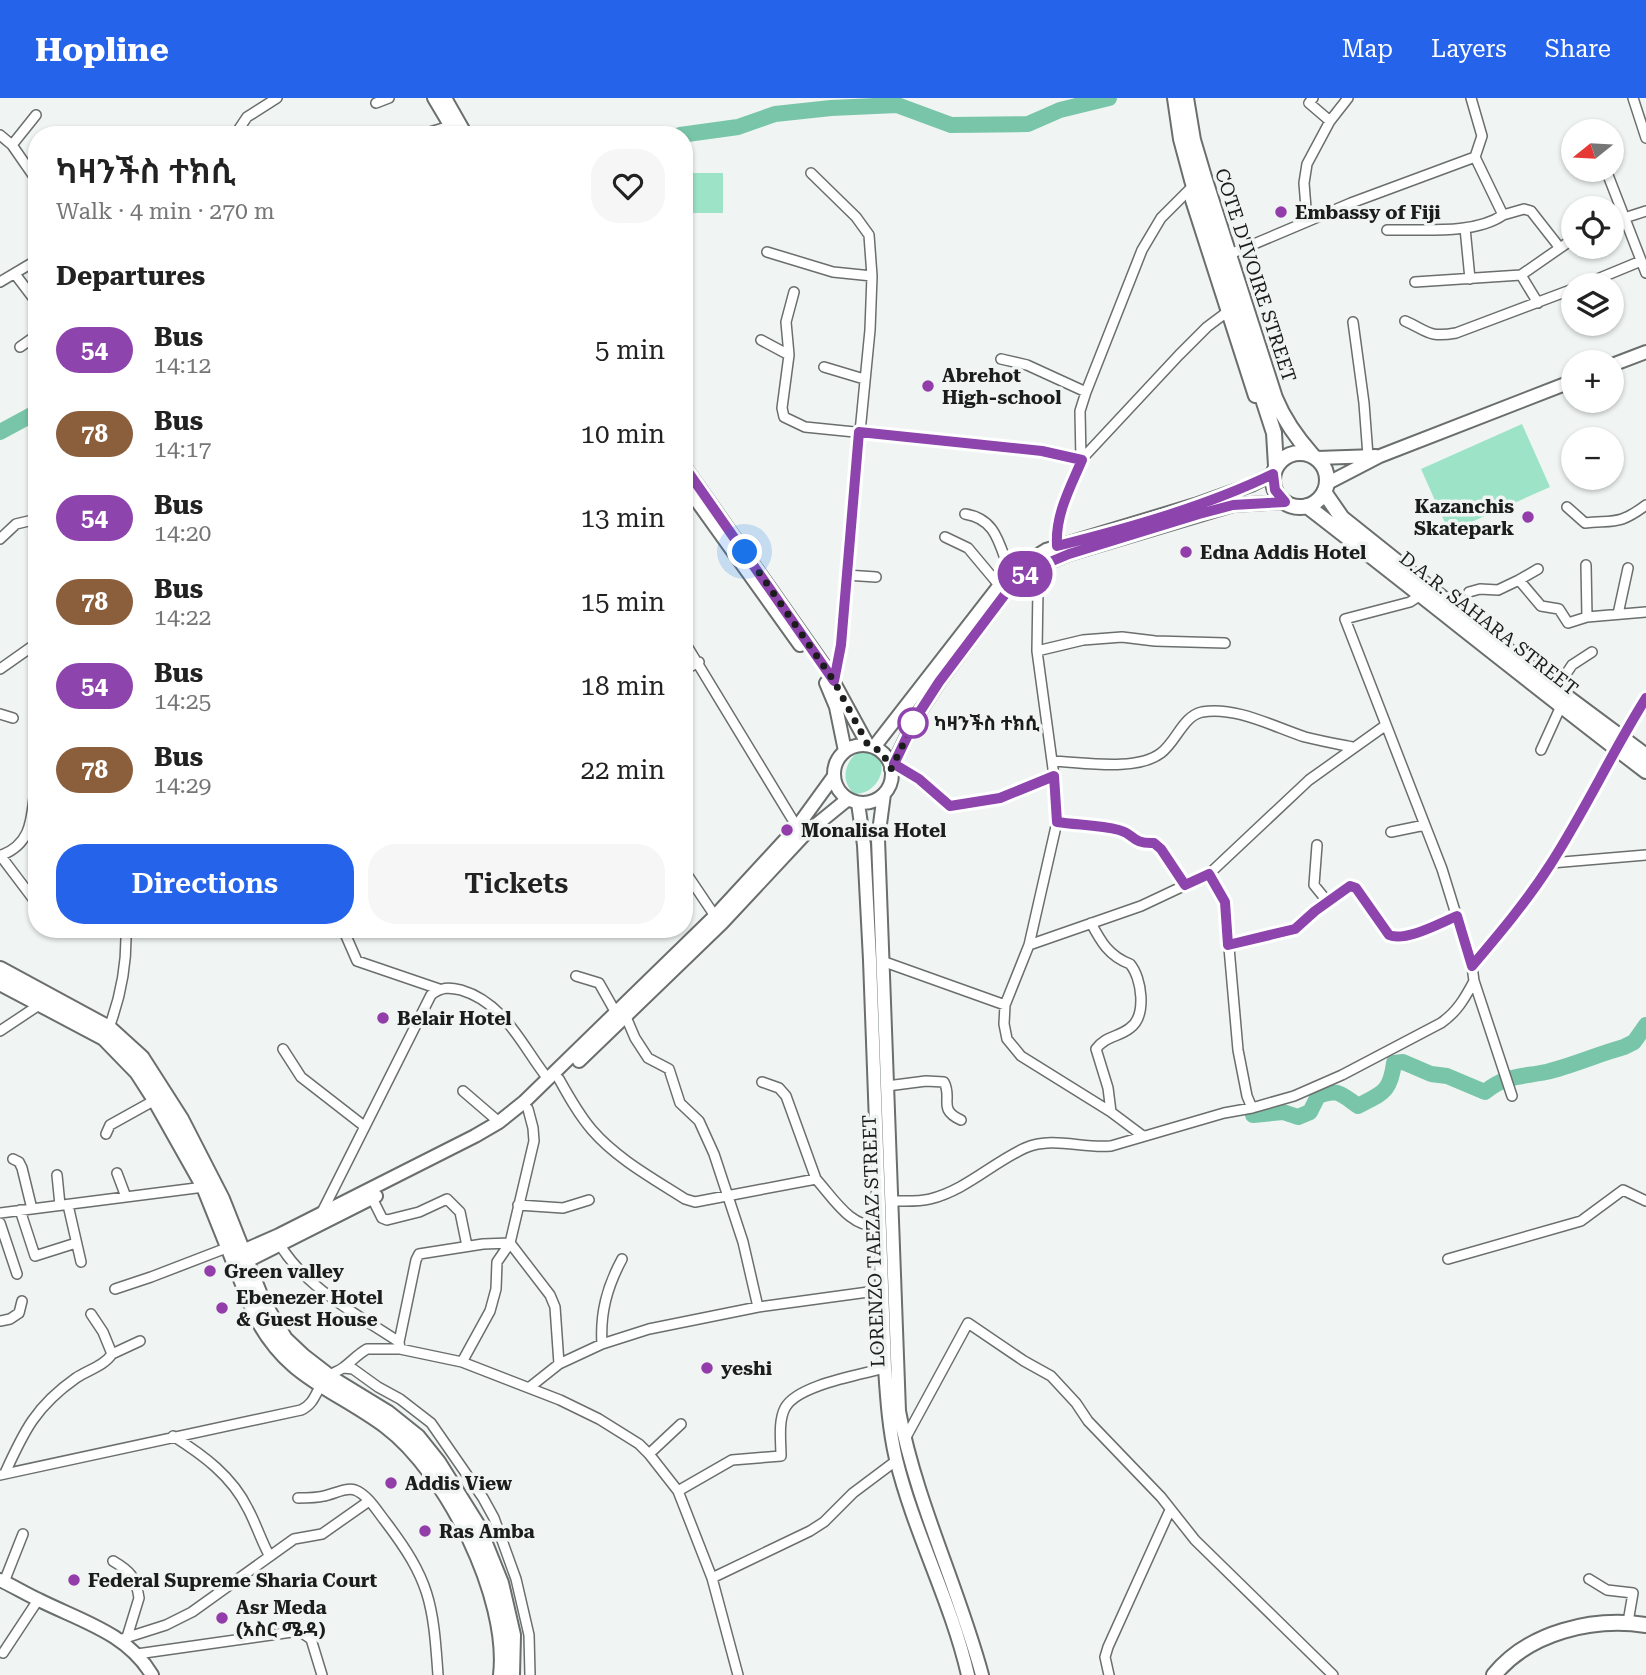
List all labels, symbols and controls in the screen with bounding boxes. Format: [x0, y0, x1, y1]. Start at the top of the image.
text: Hopline [35, 30, 169, 69]
text: Map [1342, 35, 1393, 63]
text: Layers [1431, 35, 1507, 63]
text: Share [1545, 35, 1611, 63]
north arrow [1561, 119, 1624, 182]
map controls [1561, 119, 1624, 490]
button: heart [591, 149, 665, 223]
text: ካዛንችስ ተክሲ [56, 152, 236, 191]
street label: COTE D'IVOIRE STREET [1210, 165, 1301, 385]
button: locate [1561, 196, 1624, 259]
text: Walk · 4 min · 270 m [56, 198, 275, 225]
place label: Embassy of Fiji [1295, 201, 1441, 224]
marker: Embassy of Fiji [1273, 204, 1289, 220]
text: Departures [56, 261, 205, 291]
button: layers [1561, 273, 1624, 336]
text: Bus [154, 322, 203, 352]
text: 5 min [595, 335, 665, 365]
text: 54 [81, 336, 108, 364]
button: + [1561, 350, 1624, 413]
text: 14:12 [154, 352, 211, 379]
place label: Abrehot High-school [942, 364, 1062, 409]
marker: Abrehot High-school [920, 378, 936, 394]
text: Bus [154, 406, 203, 436]
text: 10 min [581, 419, 665, 449]
text: 78 [81, 420, 108, 448]
button: − [1561, 427, 1624, 490]
text: 14:17 [154, 436, 211, 463]
text: Bus [154, 490, 203, 520]
place label: Kazanchis Skatepark [1414, 495, 1514, 540]
text: 13 min [581, 503, 665, 533]
text: 54 [81, 504, 108, 532]
marker: Kazanchis Skatepark [1520, 509, 1536, 525]
text: 14:20 [154, 520, 211, 547]
your location [727, 534, 762, 569]
place label: Edna Addis Hotel [1200, 541, 1366, 564]
marker: Edna Addis Hotel [1178, 544, 1194, 560]
street label: D.A.R. SAHARA STREET [1395, 547, 1583, 700]
line badge: 54 [993, 551, 1056, 597]
text: 54 [1012, 560, 1038, 588]
text: Bus [154, 574, 203, 604]
text: 15 min [581, 587, 665, 617]
text: 78 [81, 588, 108, 616]
text: 14:22 [154, 604, 211, 631]
text: Bus [154, 658, 203, 688]
text: 18 min [581, 671, 665, 701]
text: 54 [81, 672, 108, 700]
text: 14:25 [154, 688, 211, 715]
marker: ካዛንችስ ተክሲ [898, 708, 928, 738]
place label: ካዛንችስ ተክሲ [934, 712, 1040, 735]
text: Bus [154, 742, 203, 772]
text: 22 min [581, 755, 665, 785]
text: 78 [81, 756, 108, 784]
text: 14:29 [154, 772, 211, 799]
place label: Monalisa Hotel [801, 819, 946, 842]
marker: Monalisa Hotel [779, 822, 795, 838]
button: Directions [56, 844, 354, 924]
button: Tickets [368, 844, 665, 924]
place label: Belair Hotel [397, 1007, 512, 1030]
marker: Belair Hotel [375, 1010, 391, 1026]
street label: LORENZO TAEZAZ STREET [858, 1114, 889, 1368]
place label: Green valley [224, 1260, 345, 1283]
marker: Green valley [202, 1263, 218, 1279]
place label: Ebenezer Hotel & Guest House [236, 1286, 383, 1331]
marker: Ebenezer Hotel & Guest House [214, 1300, 230, 1316]
place label: yeshi [721, 1357, 772, 1380]
marker: yeshi [699, 1360, 715, 1376]
place label: Addis View [405, 1472, 513, 1495]
marker: Addis View [383, 1475, 399, 1491]
place label: Ras Amba [439, 1520, 535, 1543]
marker: Ras Amba [417, 1523, 433, 1539]
place label: Federal Supreme Sharia Court [88, 1569, 378, 1592]
marker: Federal Supreme Sharia Court [66, 1572, 82, 1588]
place label: Asr Meda (አስር ሜዳ) [236, 1596, 327, 1641]
marker: Asr Meda (አስር ሜዳ) [214, 1610, 230, 1626]

